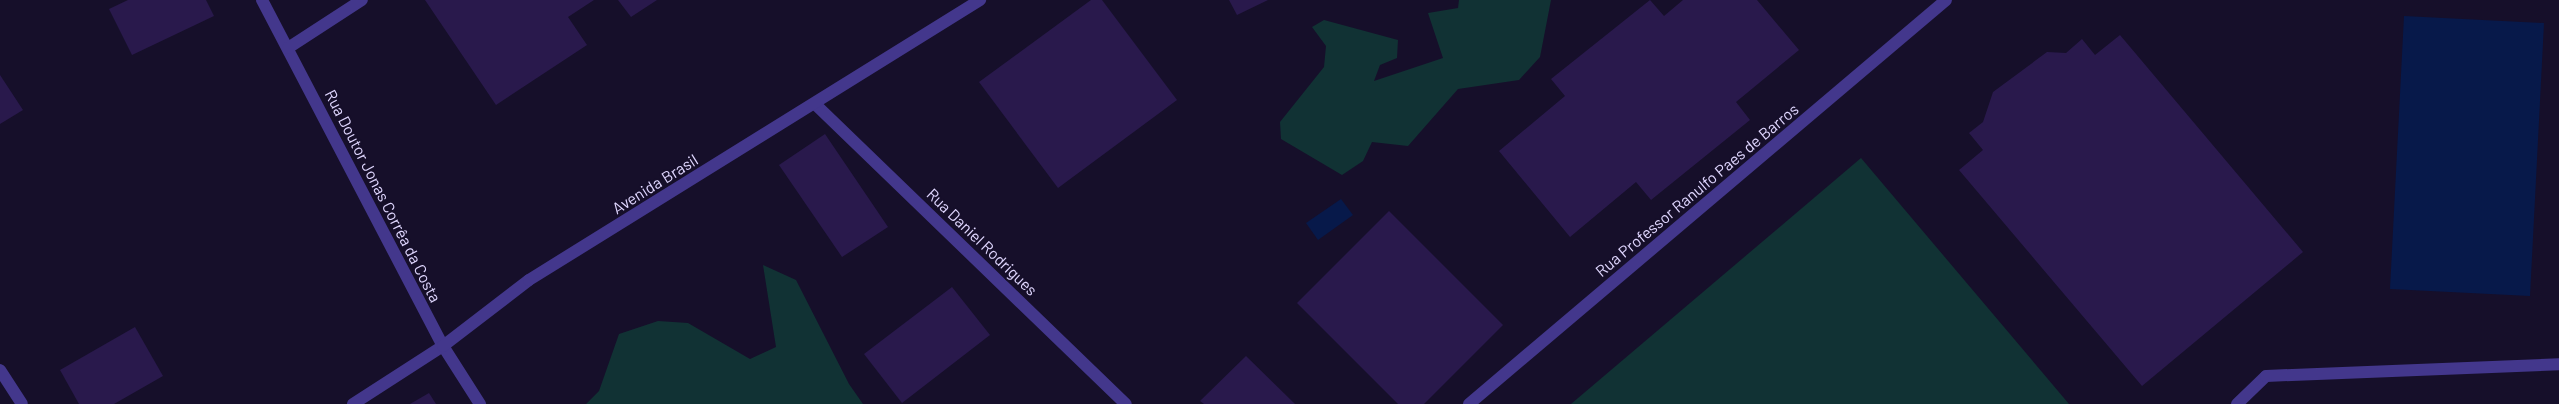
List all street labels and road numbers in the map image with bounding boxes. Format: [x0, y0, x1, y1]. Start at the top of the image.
street label: Rua Doutor Jonas Corrêa da Costa [321, 87, 445, 305]
street label: Rua Professor Ranulfo Paes de Barros [1592, 99, 1802, 281]
street label: Avenida Brasil [609, 150, 701, 218]
street label: Rua Daniel Rodrigues [923, 184, 1041, 300]

